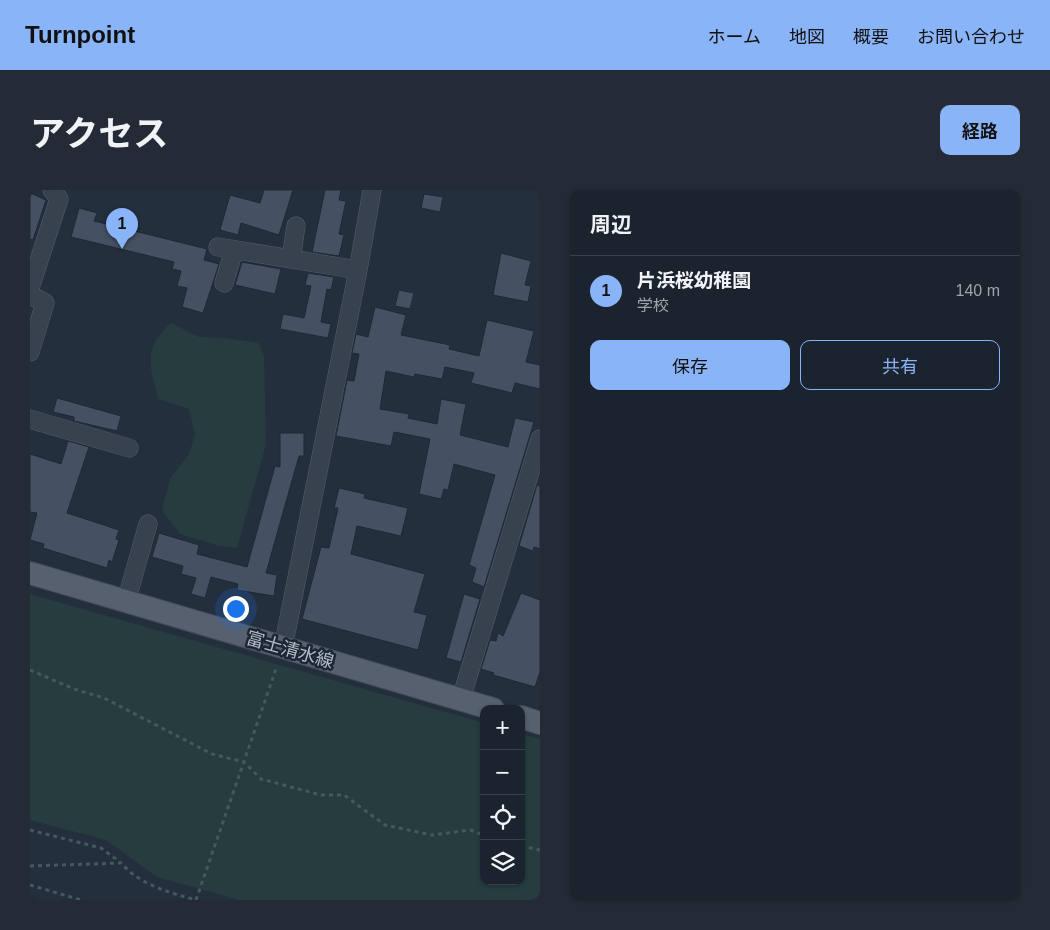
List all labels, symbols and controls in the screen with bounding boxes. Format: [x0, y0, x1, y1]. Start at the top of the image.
text: Turnpoint [25, 21, 135, 48]
text: ホーム [708, 27, 761, 47]
text: 地図 [789, 27, 825, 47]
text: 概要 [853, 27, 889, 47]
text: お問い合わせ [917, 27, 1025, 47]
button: 経路 [940, 105, 1020, 155]
text: アクセス [30, 114, 168, 153]
pin: 1 [106, 208, 138, 249]
text: 周辺 [590, 213, 632, 236]
text: 片浜桜幼稚園 [637, 270, 751, 291]
text: 1 [602, 282, 610, 299]
text: 140 m [956, 282, 1000, 299]
text: 学校 [637, 297, 669, 314]
button: 保存 [590, 340, 790, 390]
button: 共有 [800, 340, 1000, 390]
your location [223, 596, 249, 622]
street label: 富士清水線 [244, 628, 336, 672]
map controls [480, 705, 525, 885]
button: + [480, 705, 525, 750]
button: − [480, 750, 525, 795]
button: locate [480, 795, 525, 840]
button: layers [480, 840, 525, 885]

